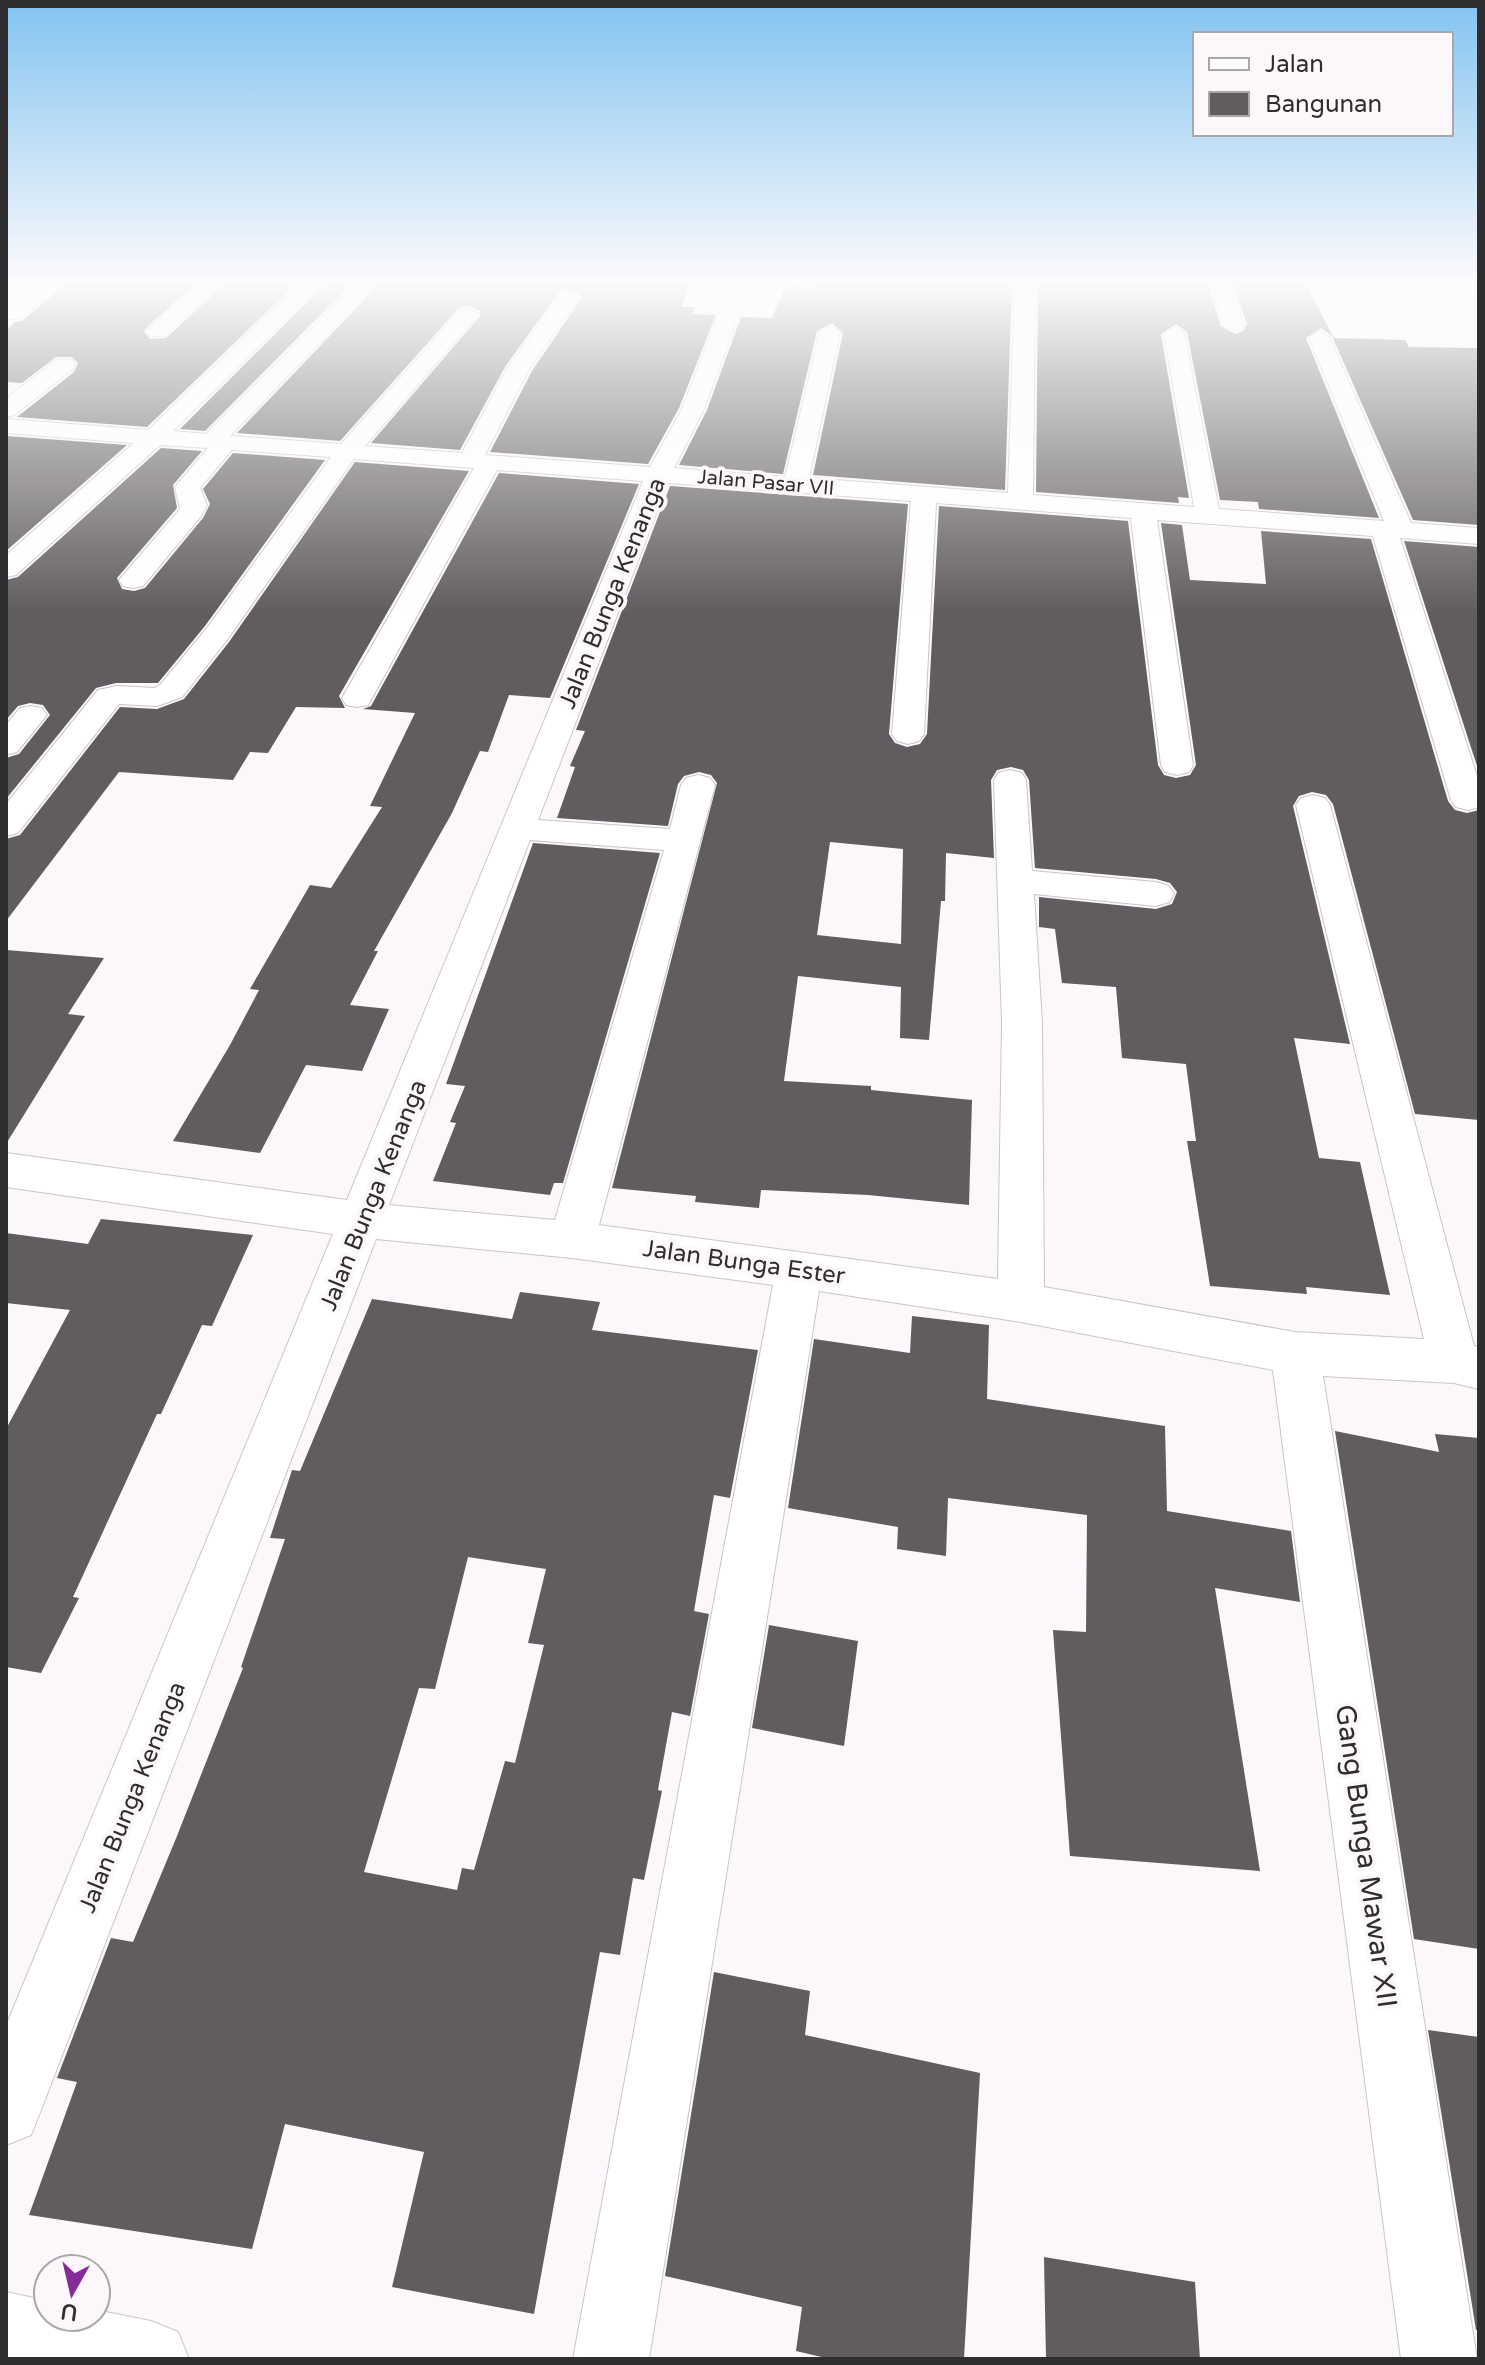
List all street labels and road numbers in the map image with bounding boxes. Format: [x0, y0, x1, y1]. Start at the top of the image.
street label: Jalan Pasar VII [696, 465, 835, 501]
street label: Jalan Bunga Kenanga [553, 473, 672, 713]
street label: Jalan Bunga Kenanga [314, 1075, 433, 1315]
street label: Jalan Bunga Ester [641, 1234, 848, 1291]
street label: Jalan Bunga Kenanga [73, 1677, 192, 1917]
street label: Gang Bunga Mawar XII [1328, 1702, 1404, 2010]

